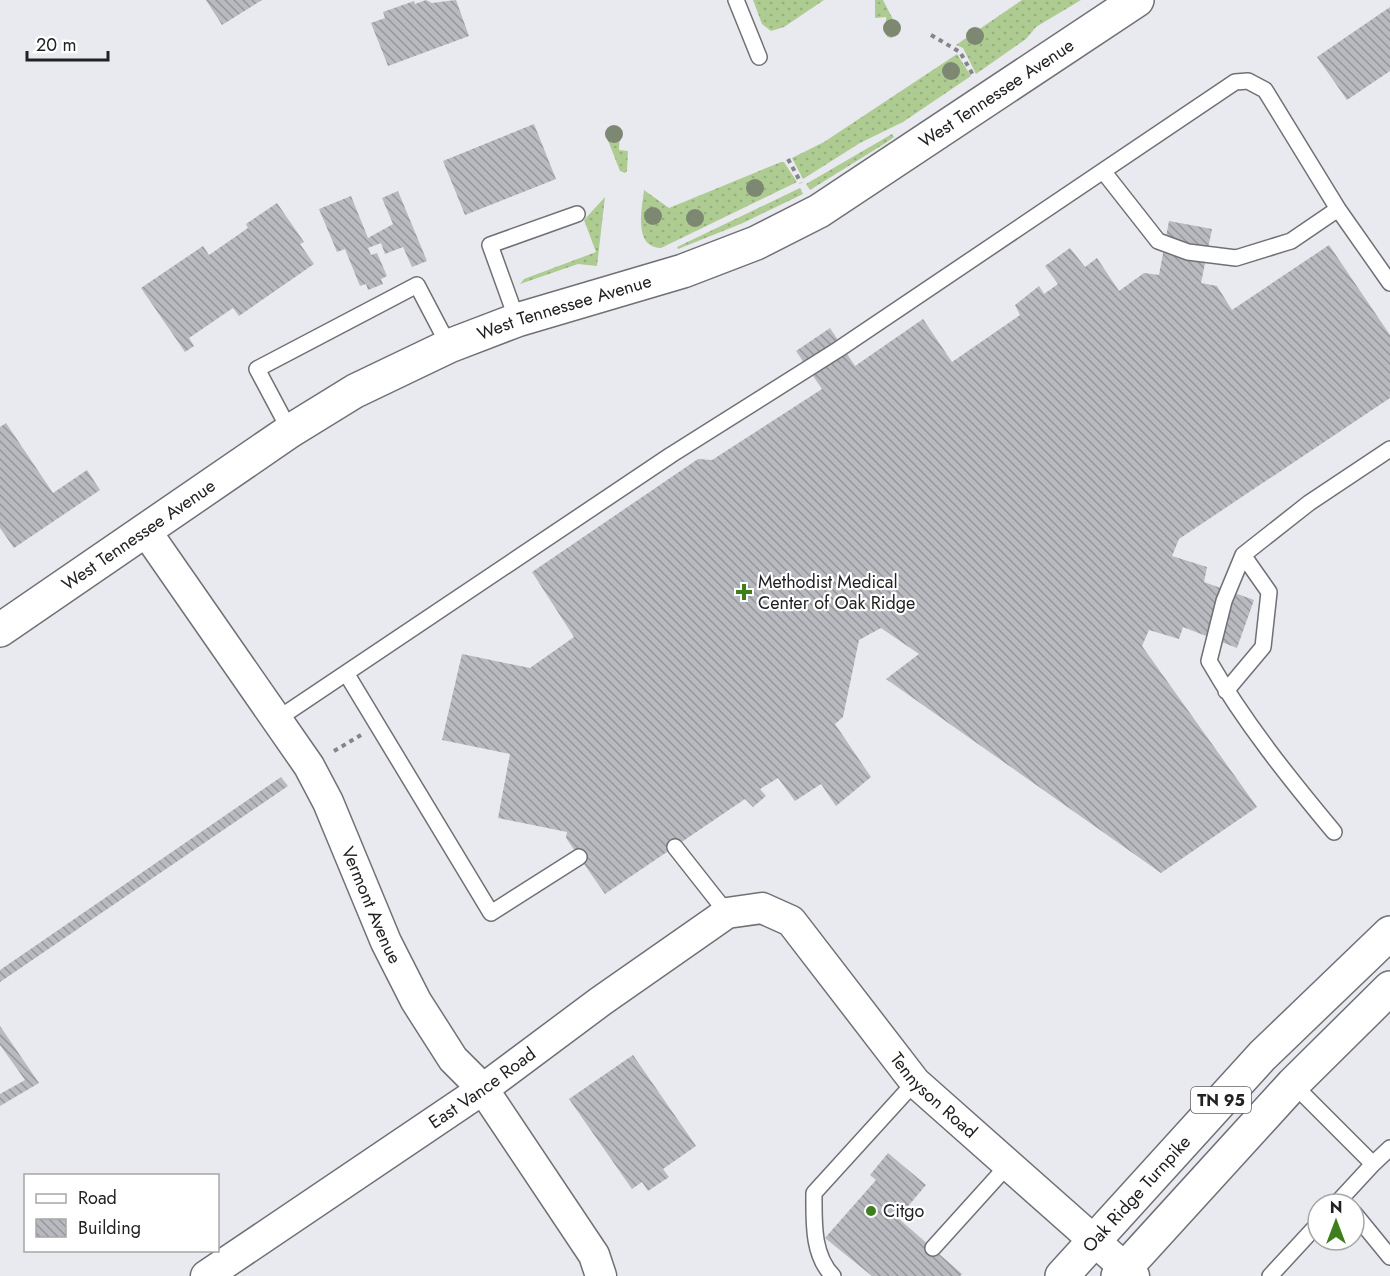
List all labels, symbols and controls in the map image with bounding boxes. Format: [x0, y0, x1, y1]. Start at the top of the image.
scale bar [27, 24, 108, 62]
text: 20 m [36, 32, 76, 58]
street label: West Tennessee Avenue [914, 32, 1079, 154]
street label: West Tennessee Avenue [473, 268, 655, 347]
street label: West Tennessee Avenue [56, 473, 221, 597]
place label: Methodist Medical Center of Oak Ridge [758, 569, 915, 616]
marker: Methodist Medical Center of Oak Ridge [735, 583, 753, 601]
street label: Vermont Avenue [335, 843, 408, 968]
street label: East Vance Road [423, 1041, 541, 1135]
street label: Tennyson Road [884, 1047, 983, 1144]
road number: TN 95 [1191, 1087, 1251, 1113]
street label: Oak Ridge Turnpike [1077, 1130, 1197, 1258]
legend [24, 1174, 219, 1252]
text: Road [78, 1185, 117, 1211]
north arrow [1306, 1192, 1366, 1252]
text: N [1330, 1196, 1342, 1219]
place label: Citgo [883, 1198, 925, 1224]
marker: Citgo [864, 1204, 878, 1218]
text: Building [78, 1215, 141, 1241]

